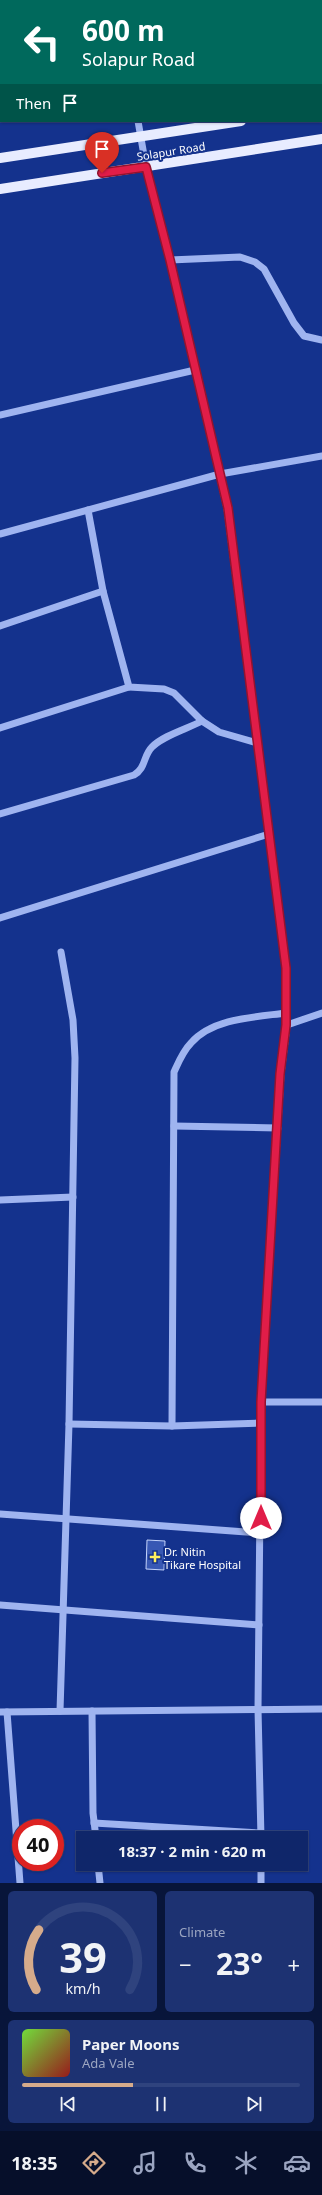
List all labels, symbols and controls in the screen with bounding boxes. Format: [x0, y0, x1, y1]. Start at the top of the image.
text: 600 m [82, 11, 165, 49]
icon: left [16, 16, 68, 68]
text: Solapur Road [82, 47, 195, 71]
icon: arrive [59, 92, 81, 114]
text: Then [16, 93, 51, 113]
pin [85, 132, 119, 173]
icon: arrive [91, 138, 113, 160]
street label: Solapur Road [136, 138, 206, 164]
position arrow [240, 1497, 282, 1539]
place label: Dr. Nitin Tikare Hospital [164, 1544, 241, 1572]
marker: Dr. Nitin Tikare Hospital [149, 1551, 161, 1563]
speed limit sign: 40 [12, 1819, 64, 1871]
text: 18:37 · 2 min · 620 m [118, 1841, 266, 1861]
text: Climate [179, 1923, 225, 1941]
text: 39 [59, 1928, 106, 1984]
text: 23° [216, 1943, 263, 1984]
text: − [179, 1949, 192, 1979]
text: + [287, 1949, 300, 1979]
text: km/h [65, 1978, 100, 1997]
text: Paper Moons [82, 2034, 180, 2054]
text: Ada Vale [82, 2054, 135, 2072]
icon: previous [57, 2093, 79, 2115]
icon: pause [150, 2093, 172, 2115]
icon: next [243, 2093, 265, 2115]
icon: directions [80, 2149, 108, 2177]
icon: music [131, 2149, 159, 2177]
icon: phone [181, 2149, 209, 2177]
icon: climate [232, 2149, 260, 2177]
icon: car [283, 2149, 311, 2177]
text: 18:35 [11, 2151, 58, 2175]

